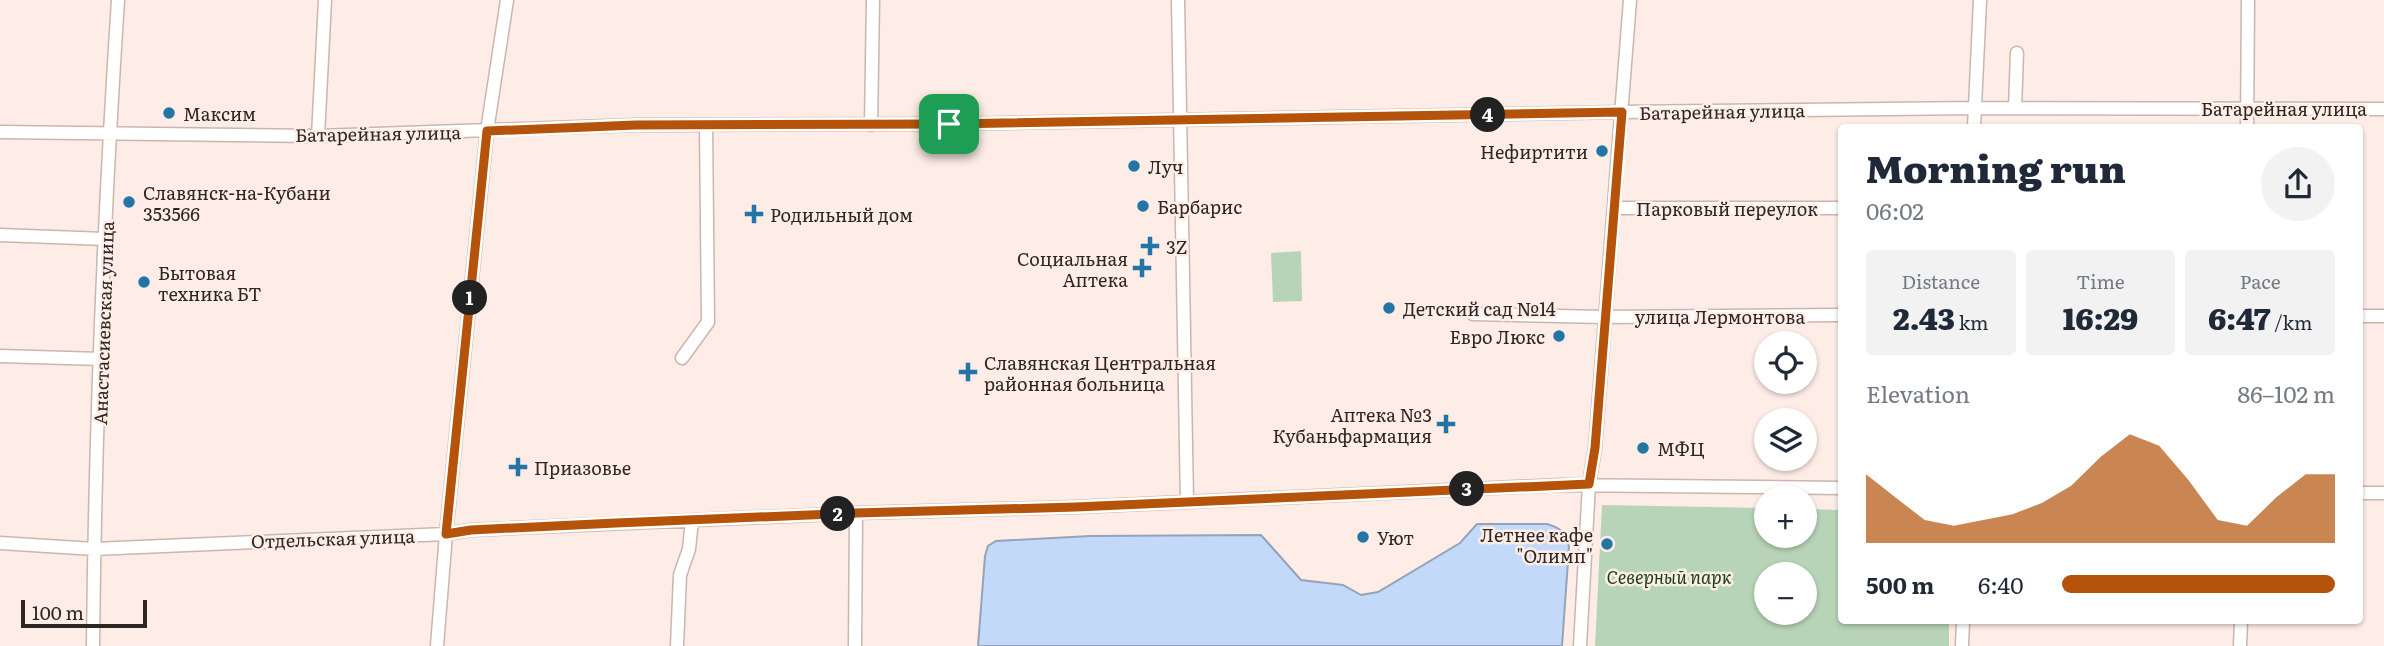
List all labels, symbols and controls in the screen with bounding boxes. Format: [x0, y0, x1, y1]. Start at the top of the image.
pin [919, 94, 979, 154]
street label: Батарейная улица [2201, 95, 2367, 122]
street label: Батарейная улица [1639, 96, 1805, 126]
pin: 4 [1470, 97, 1506, 132]
place label: Максим [183, 100, 256, 127]
text: 4 [1482, 100, 1493, 128]
marker: Максим [161, 105, 177, 121]
icon: arrive [930, 105, 968, 143]
street label: Батарейная улица [295, 118, 461, 148]
place label: Нефиртити [1480, 138, 1588, 165]
text: Morning run [1866, 138, 2126, 195]
marker: Нефиртити [1594, 143, 1610, 159]
button: share [2261, 147, 2335, 221]
place label: Луч [1148, 153, 1183, 180]
marker: Луч [1126, 158, 1142, 174]
place label: Славянск-на-Кубани 353566 [143, 179, 331, 227]
place label: Барбарис [1157, 193, 1242, 220]
text: 06:02 [1866, 193, 1924, 227]
marker: Славянск-на-Кубани 353566 [121, 194, 137, 210]
street label: Парковый переулок [1636, 195, 1818, 222]
marker: Барбарис [1135, 198, 1151, 214]
place label: Родильный дом [770, 201, 913, 228]
marker: Родильный дом [744, 204, 764, 224]
street label: Анастасиевская улица [86, 220, 120, 425]
place label: 3Z [1166, 233, 1188, 260]
marker: 3Z [1140, 236, 1160, 256]
place label: Социальная Аптека [1017, 245, 1128, 293]
place label: Бытовая техника БТ [158, 259, 262, 307]
marker: Социальная Аптека [1134, 260, 1150, 276]
text: Distance [1902, 267, 1980, 295]
text: Time [2076, 267, 2125, 295]
text: Pace [2240, 267, 2281, 295]
marker: Бытовая техника БТ [136, 274, 152, 290]
pin: 1 [452, 280, 488, 316]
text: 1 [466, 283, 473, 311]
place label: Детский сад №14 [1403, 295, 1556, 322]
text: 2.43 [1893, 295, 1955, 339]
text: 16:29 [2063, 295, 2138, 339]
text: 6:47 [2208, 295, 2270, 339]
marker: Детский сад №14 [1381, 300, 1397, 316]
street label: улица Лермонтова [1635, 303, 1805, 330]
text: km [1955, 308, 1989, 336]
text: /km [2270, 308, 2312, 336]
place label: Евро Люкс [1449, 323, 1545, 350]
marker: Евро Люкс [1551, 328, 1567, 344]
map controls [1754, 331, 1817, 625]
button: locate [1754, 331, 1817, 394]
place label: Славянская Центральная районная больница [984, 349, 1216, 397]
marker: Славянская Центральная районная больница [958, 362, 978, 382]
text: Elevation [1866, 376, 1970, 410]
text: 86–102 m [2237, 376, 2335, 410]
place label: Аптека №3 Кубаньфармация [1273, 401, 1432, 449]
button: layers [1754, 408, 1817, 471]
marker: Аптека №3 Кубаньфармация [1438, 416, 1454, 432]
place label: МФЦ [1657, 435, 1705, 462]
marker: МФЦ [1635, 440, 1651, 456]
place label: Приазовье [534, 454, 631, 481]
marker: Приазовье [508, 457, 528, 477]
pin: 3 [1450, 472, 1484, 506]
text: 3 [1461, 474, 1472, 502]
button: + [1754, 485, 1817, 548]
pin: 2 [820, 496, 856, 532]
text: 2 [832, 499, 843, 527]
place label: Летнее кафе "Олимп" [1480, 521, 1593, 569]
street label: Отдельская улица [251, 522, 416, 554]
place label: Уют [1377, 524, 1414, 551]
marker: Уют [1355, 529, 1371, 545]
marker: Летнее кафе "Олимп" [1599, 536, 1615, 552]
button: − [1754, 562, 1817, 625]
park label: Северный парк [1607, 563, 1732, 590]
text: 500 m [1866, 567, 1934, 601]
text: 6:40 [1978, 567, 2024, 601]
scale bar [21, 597, 147, 629]
text: 100 m [32, 598, 84, 626]

